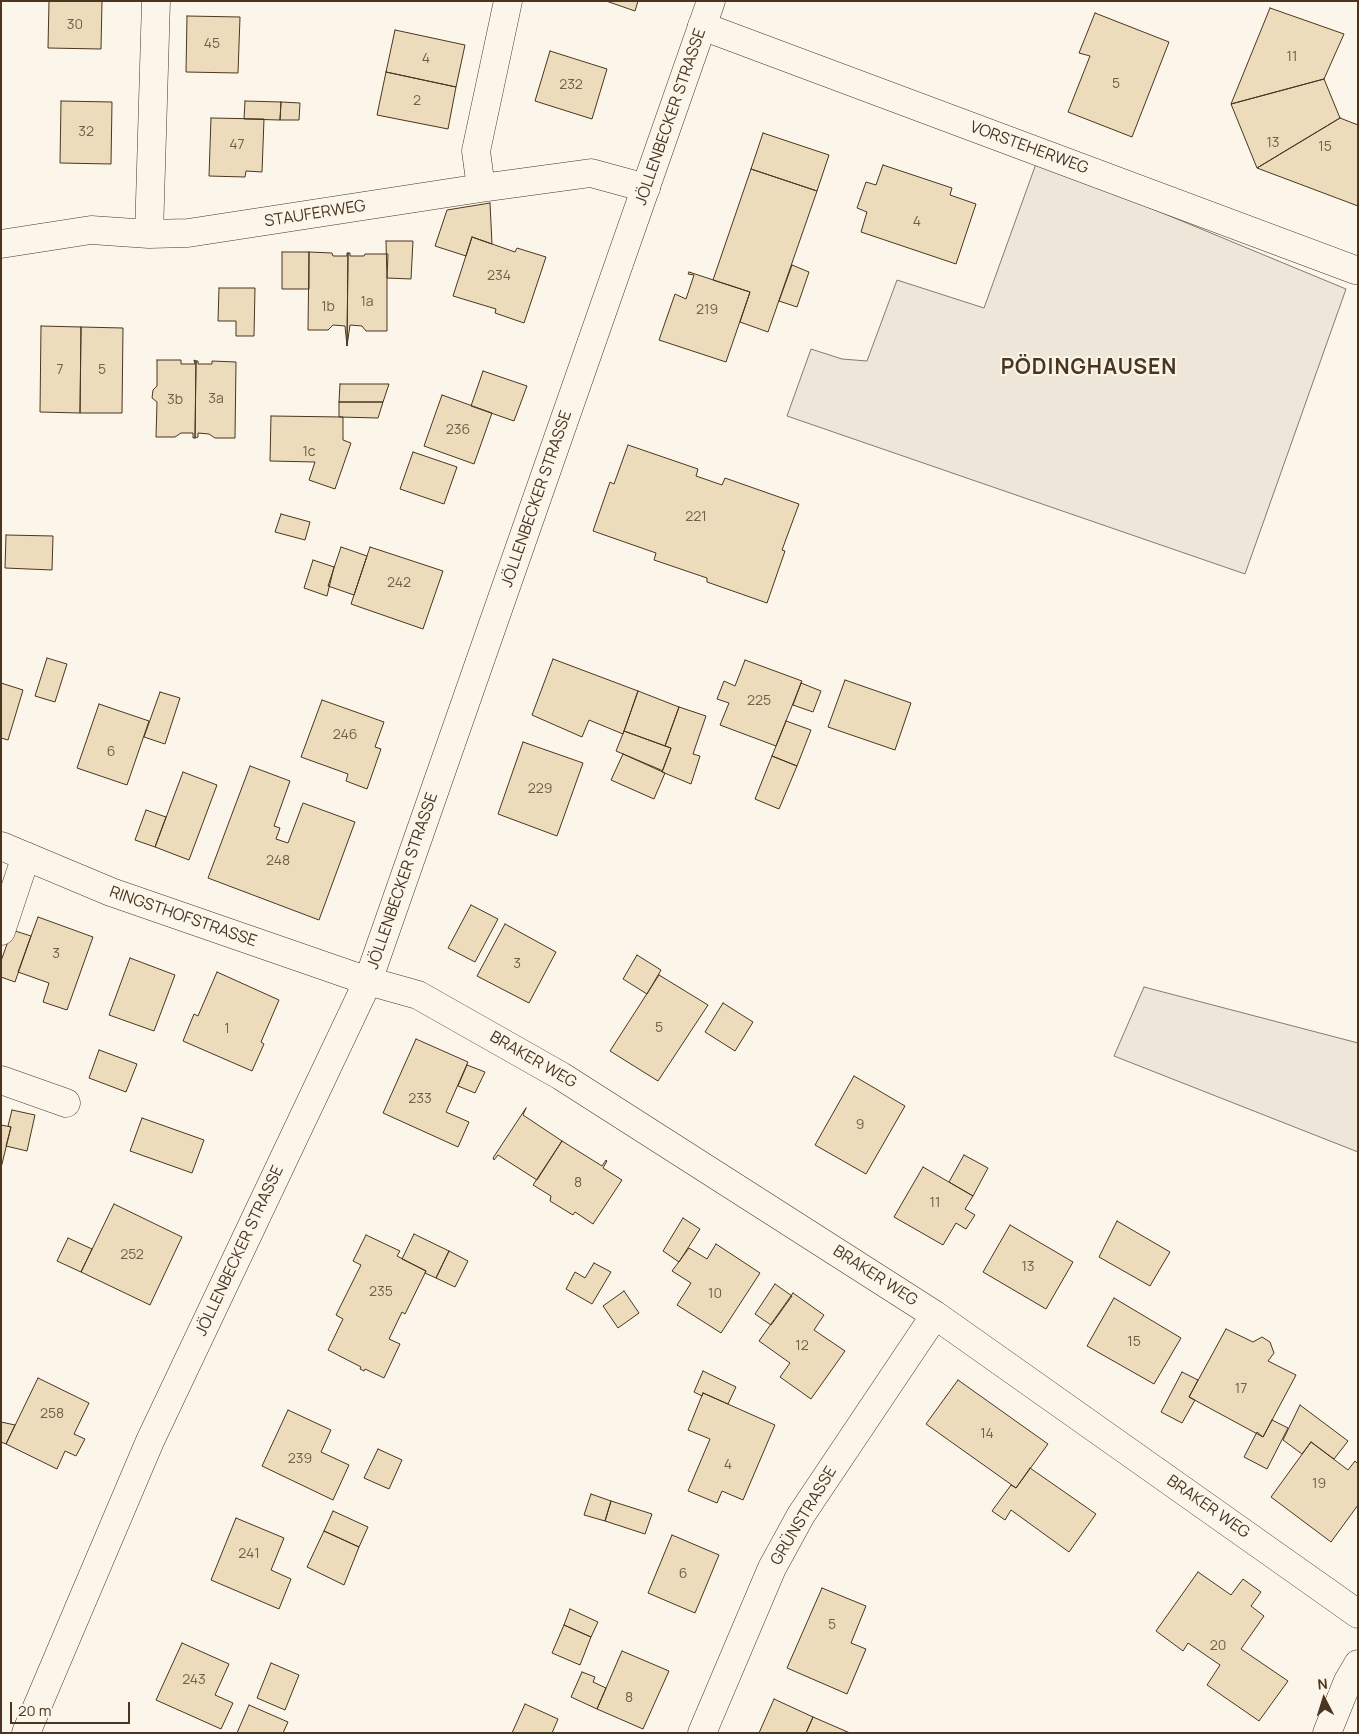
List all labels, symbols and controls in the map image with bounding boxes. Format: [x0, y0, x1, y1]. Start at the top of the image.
house number: 30 [67, 17, 83, 33]
street label: JÖLLENBECKER STRASSE [632, 26, 710, 208]
house number: 45 [204, 36, 220, 52]
house number: 11 [1287, 49, 1297, 65]
house number: 4 [422, 51, 430, 67]
house number: 5 [1112, 76, 1120, 92]
house number: 232 [559, 77, 583, 93]
house number: 2 [413, 93, 421, 109]
street label: VORSTEHERWEG [967, 118, 1091, 178]
house number: 32 [78, 124, 94, 140]
house number: 13 [1266, 135, 1280, 151]
house number: 47 [229, 137, 245, 153]
house number: 15 [1318, 139, 1332, 155]
street label: STAUFERWEG [263, 197, 367, 231]
house number: 4 [913, 214, 921, 230]
house number: 234 [487, 268, 511, 284]
house number: 1a [360, 294, 374, 310]
house number: 1b [321, 299, 335, 315]
house number: 219 [696, 302, 718, 318]
district label: PÖDINGHAUSEN [999, 355, 1179, 381]
house number: 7 [56, 362, 64, 378]
house number: 5 [98, 362, 106, 378]
house number: 3a [208, 391, 224, 407]
house number: 3b [167, 392, 183, 408]
street label: JÖLLENBECKER STRASSE [498, 408, 576, 590]
house number: 236 [446, 422, 470, 438]
house number: 1c [302, 444, 316, 460]
house number: 221 [685, 509, 707, 525]
house number: 242 [387, 575, 411, 591]
house number: 225 [747, 693, 771, 709]
house number: 246 [333, 727, 357, 743]
house number: 6 [107, 744, 115, 760]
house number: 229 [528, 781, 552, 797]
street label: JÖLLENBECKER STRASSE [364, 790, 442, 972]
house number: 248 [266, 853, 290, 869]
street label: RINGSTHOFSTRASSE [107, 883, 259, 951]
house number: 3 [52, 946, 60, 962]
house number: 3 [513, 956, 521, 972]
house number: 5 [655, 1020, 663, 1036]
house number: 1 [224, 1021, 230, 1037]
street label: BRAKER WEG [486, 1027, 580, 1093]
house number: 233 [408, 1091, 432, 1107]
house number: 9 [856, 1117, 864, 1133]
street label: JÖLLENBECKER STRASSE [192, 1163, 288, 1339]
house number: 8 [574, 1175, 582, 1191]
house number: 11 [930, 1195, 940, 1211]
street label: BRAKER WEG [829, 1242, 921, 1310]
house number: 252 [120, 1247, 144, 1263]
house number: 13 [1021, 1259, 1035, 1275]
house number: 235 [369, 1284, 393, 1300]
house number: 10 [708, 1286, 722, 1302]
house number: 15 [1127, 1334, 1141, 1350]
house number: 12 [795, 1338, 809, 1354]
house number: 17 [1235, 1381, 1247, 1397]
house number: 258 [40, 1406, 64, 1422]
house number: 14 [980, 1426, 994, 1442]
house number: 239 [288, 1451, 312, 1467]
house number: 4 [724, 1457, 732, 1473]
street label: GRÜNSTRASSE [767, 1463, 841, 1569]
street label: BRAKER WEG [1163, 1471, 1253, 1543]
house number: 19 [1312, 1476, 1326, 1492]
house number: 241 [238, 1546, 260, 1562]
house number: 6 [679, 1566, 687, 1582]
house number: 5 [828, 1617, 836, 1633]
house number: 20 [1210, 1638, 1226, 1654]
house number: 243 [182, 1672, 206, 1688]
north arrow [1299, 1674, 1349, 1724]
text: N [1317, 1674, 1328, 1693]
house number: 8 [625, 1690, 633, 1706]
scale bar [12, 1692, 132, 1724]
text: 20 m [18, 1700, 51, 1721]

